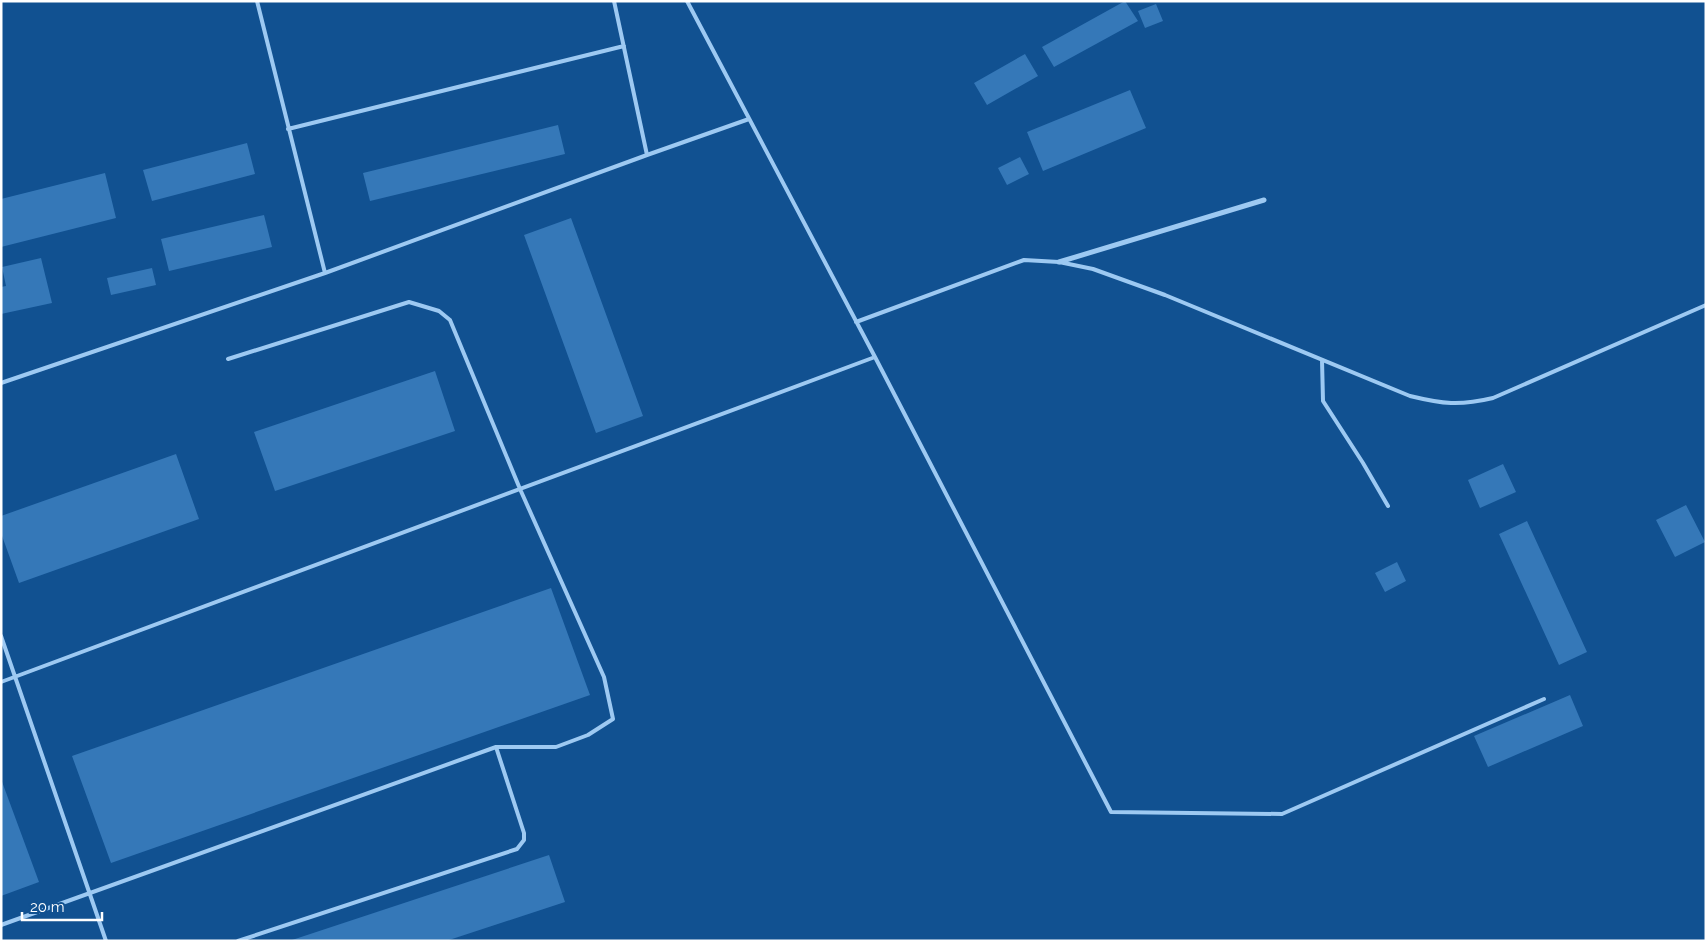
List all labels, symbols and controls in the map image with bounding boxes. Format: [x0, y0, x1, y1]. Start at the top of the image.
scale bar [22, 890, 102, 922]
text: 20 m [30, 898, 65, 916]

